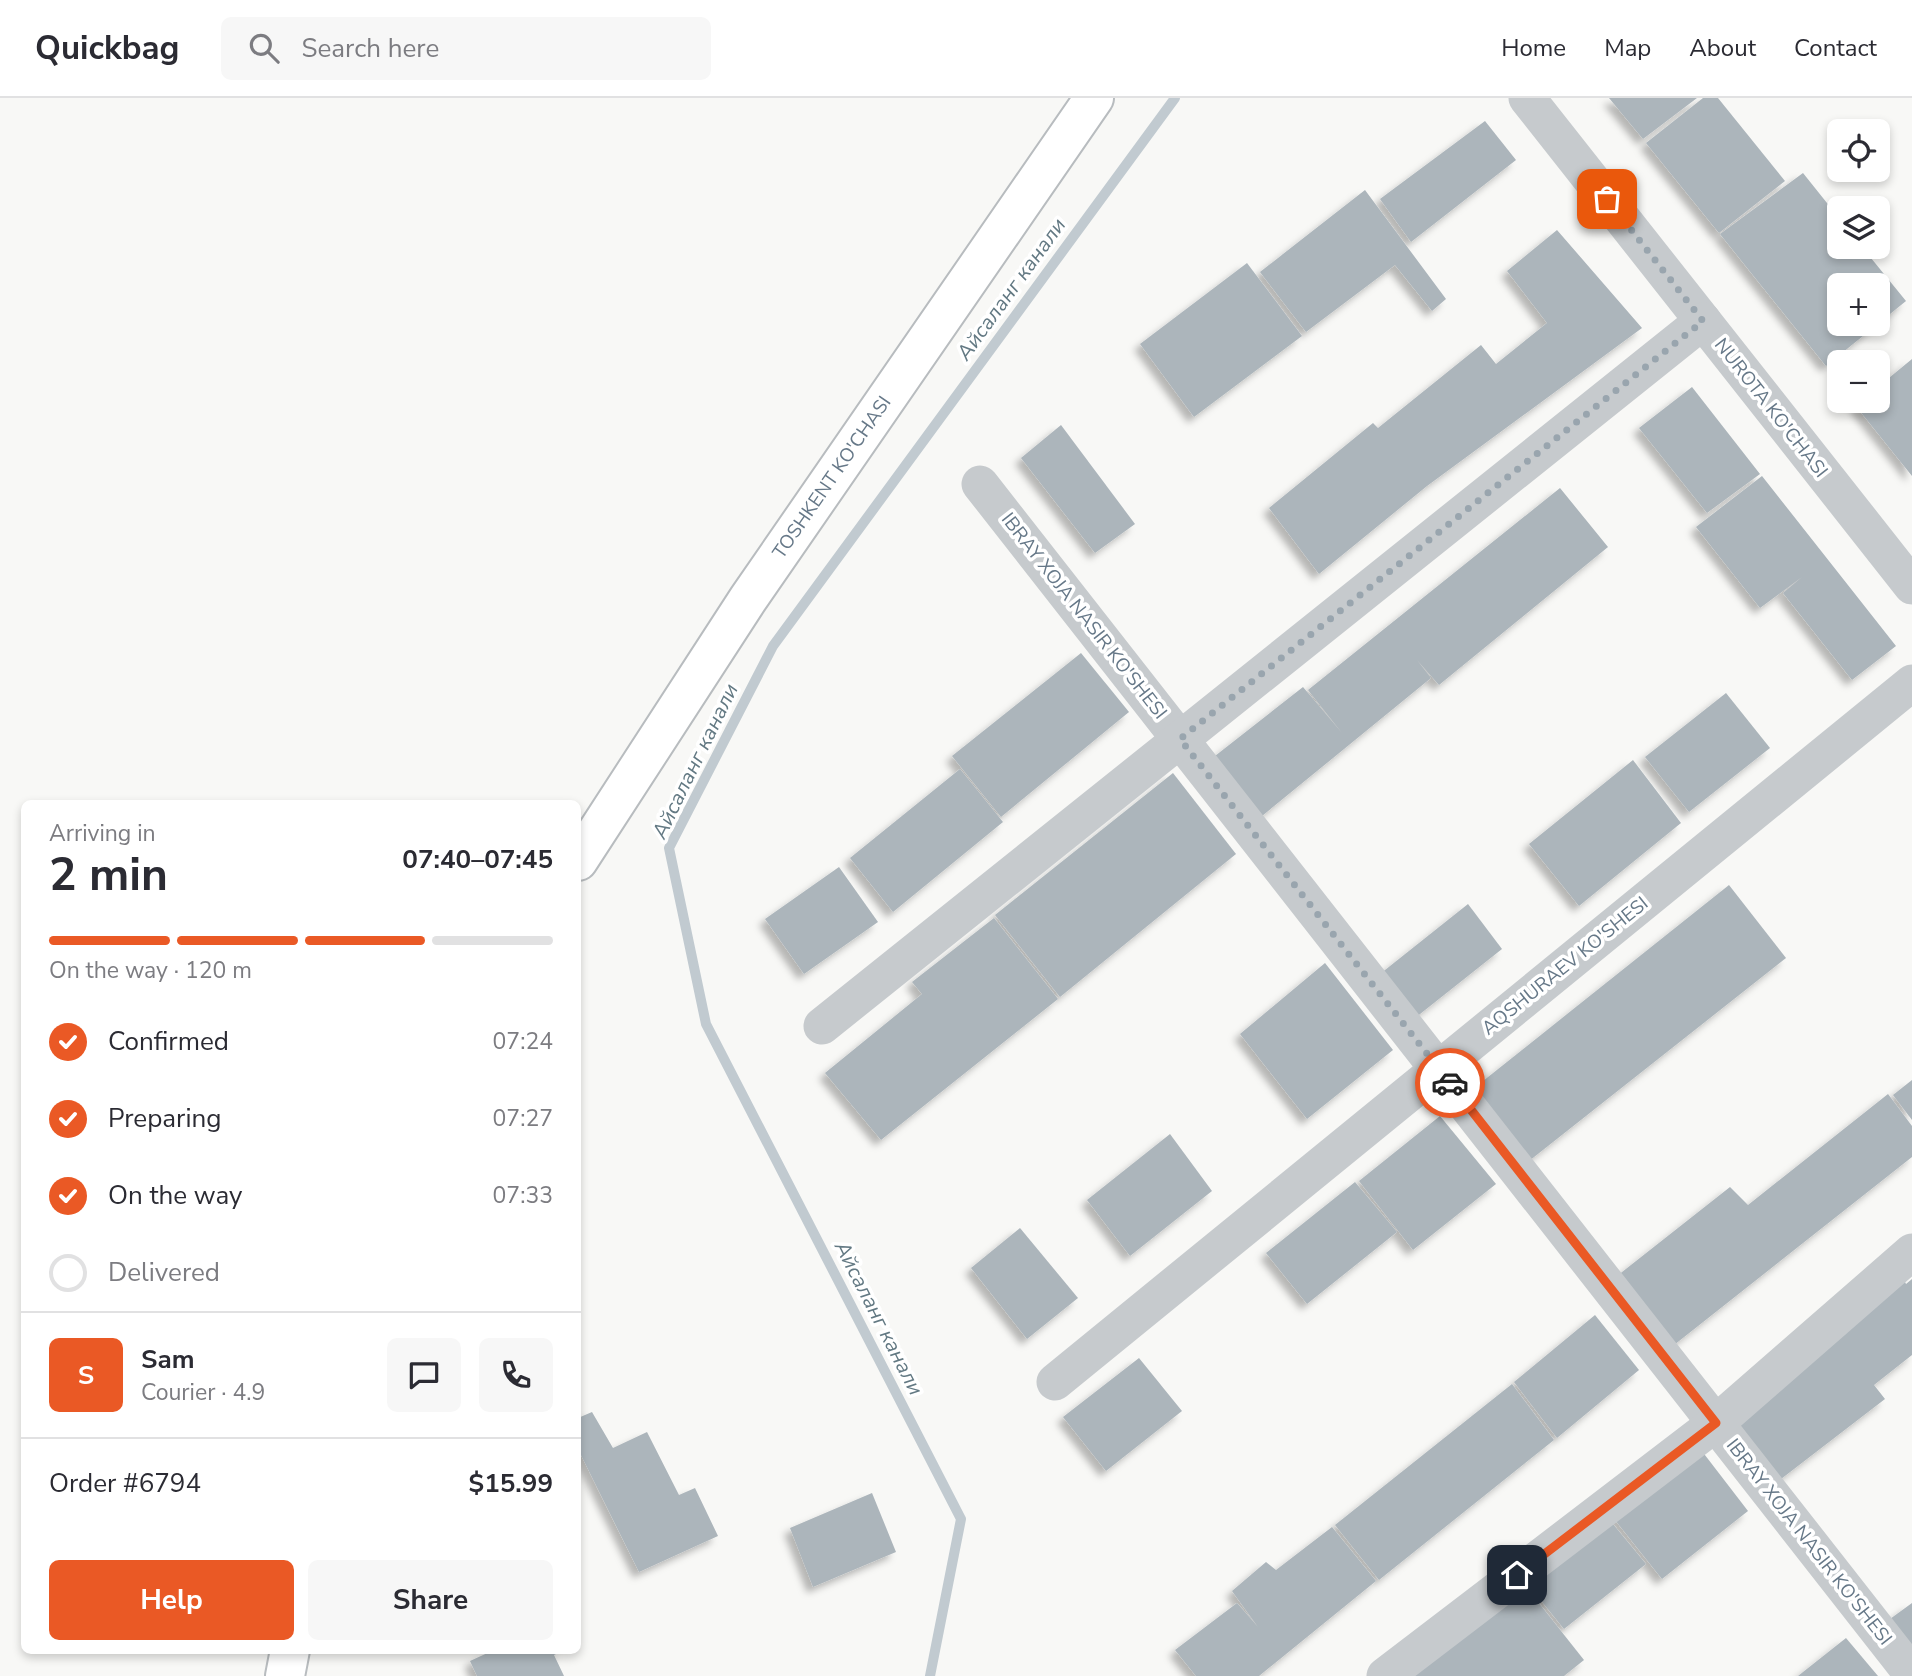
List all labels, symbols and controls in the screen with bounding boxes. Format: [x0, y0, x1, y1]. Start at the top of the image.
search box [221, 17, 711, 80]
text: Quickbag [35, 26, 179, 71]
icon: search [245, 29, 283, 67]
text: Search here [301, 31, 439, 66]
text: Home [1501, 32, 1566, 64]
text: Map [1604, 32, 1651, 64]
text: About [1689, 32, 1756, 64]
text: Contact [1794, 32, 1877, 64]
map controls [1827, 119, 1890, 413]
button: locate [1827, 119, 1890, 182]
pin [1577, 169, 1637, 229]
icon: bag [1588, 180, 1626, 218]
button: layers [1827, 196, 1890, 259]
water label: Айсаланг канали [949, 212, 1072, 367]
button: + [1827, 273, 1890, 336]
street label: NUROTA KO'CHASI [1708, 333, 1834, 483]
button: − [1827, 350, 1890, 413]
street label: TOSHKENT KO'CHASI [767, 391, 897, 564]
street label: IBRAY XOJA NASIR KO'SHESI [995, 507, 1173, 725]
water label: Айсаланг канали [645, 679, 745, 844]
text: Arriving in [49, 818, 156, 849]
text: 07:40–07:45 [402, 842, 553, 877]
text: 2 min [49, 843, 168, 906]
street label: AQSHURAEV KO'SHESI [1476, 891, 1654, 1041]
text: On the way · 120 m [49, 955, 252, 986]
icon: check [49, 1023, 87, 1061]
text: Confirmed [108, 1024, 229, 1059]
text: 07:24 [493, 1026, 553, 1057]
courier [1415, 1048, 1485, 1118]
icon: car [1431, 1064, 1469, 1102]
icon: check [49, 1100, 87, 1138]
text: Preparing [108, 1101, 221, 1136]
text: 07:27 [493, 1103, 553, 1134]
icon: check [49, 1177, 87, 1215]
text: On the way [108, 1178, 242, 1213]
text: 07:33 [493, 1180, 553, 1211]
water label: Айсаланг канали [828, 1235, 930, 1400]
text: Delivered [108, 1255, 220, 1290]
button: chat [387, 1338, 461, 1412]
button: phone [479, 1338, 553, 1412]
text: Sam [141, 1342, 194, 1377]
text: S [78, 1358, 94, 1393]
text: Courier · 4.9 [141, 1377, 265, 1408]
street label: IBRAY XOJA NASIR KO'SHESI [1720, 1433, 1898, 1651]
text: Order #6794 [49, 1466, 201, 1501]
text: $15.99 [469, 1466, 553, 1501]
pin [1487, 1545, 1547, 1605]
icon: home [1498, 1556, 1536, 1594]
button: Help [49, 1560, 294, 1640]
button: Share [308, 1560, 553, 1640]

